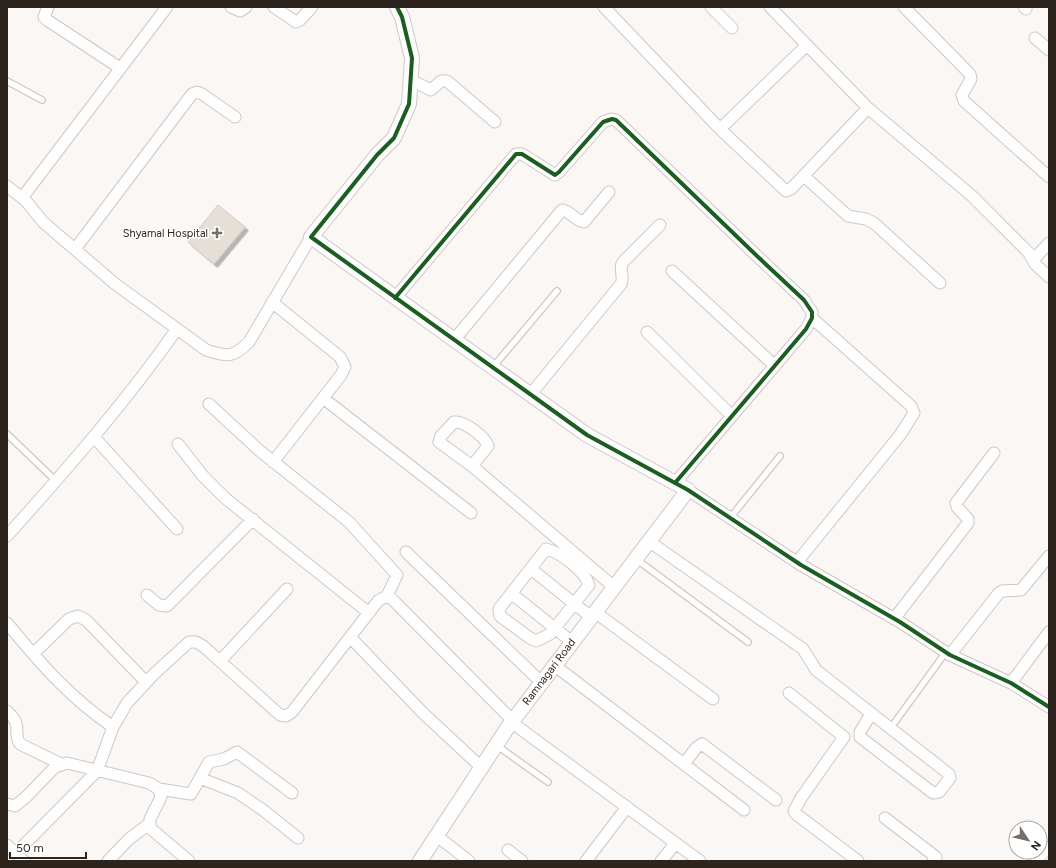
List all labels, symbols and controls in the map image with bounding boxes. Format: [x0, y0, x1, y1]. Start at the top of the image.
place label: Shyamal Hospital [123, 227, 208, 240]
marker: Shyamal Hospital [211, 227, 223, 239]
street label: Ramnagari Road [520, 636, 578, 708]
north arrow [1008, 820, 1048, 860]
scale bar [10, 834, 86, 860]
text: N [1028, 838, 1044, 853]
text: 50 m [16, 841, 44, 855]

